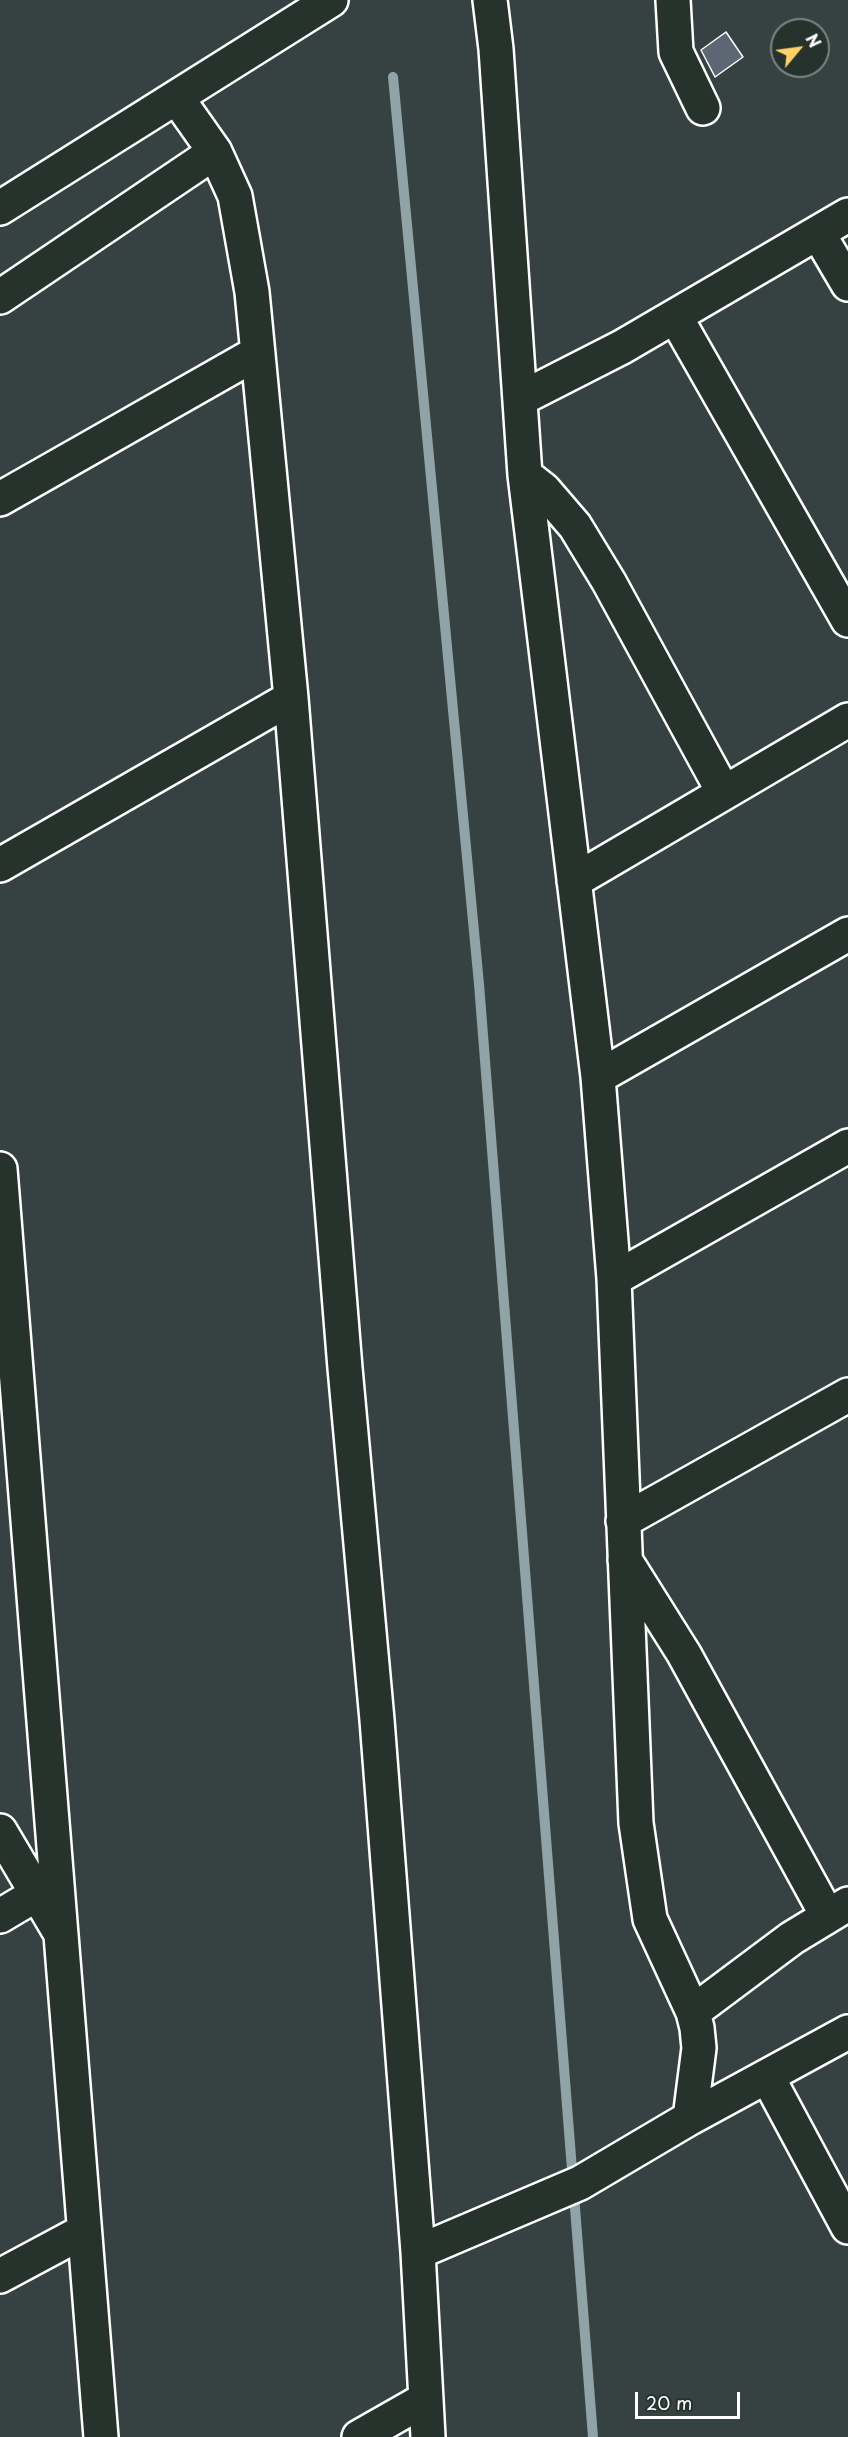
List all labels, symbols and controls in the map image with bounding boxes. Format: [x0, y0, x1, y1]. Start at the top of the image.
north arrow [770, 18, 830, 78]
text: N [800, 29, 828, 52]
scale bar [638, 2380, 743, 2418]
text: 20 m [646, 2389, 692, 2416]

